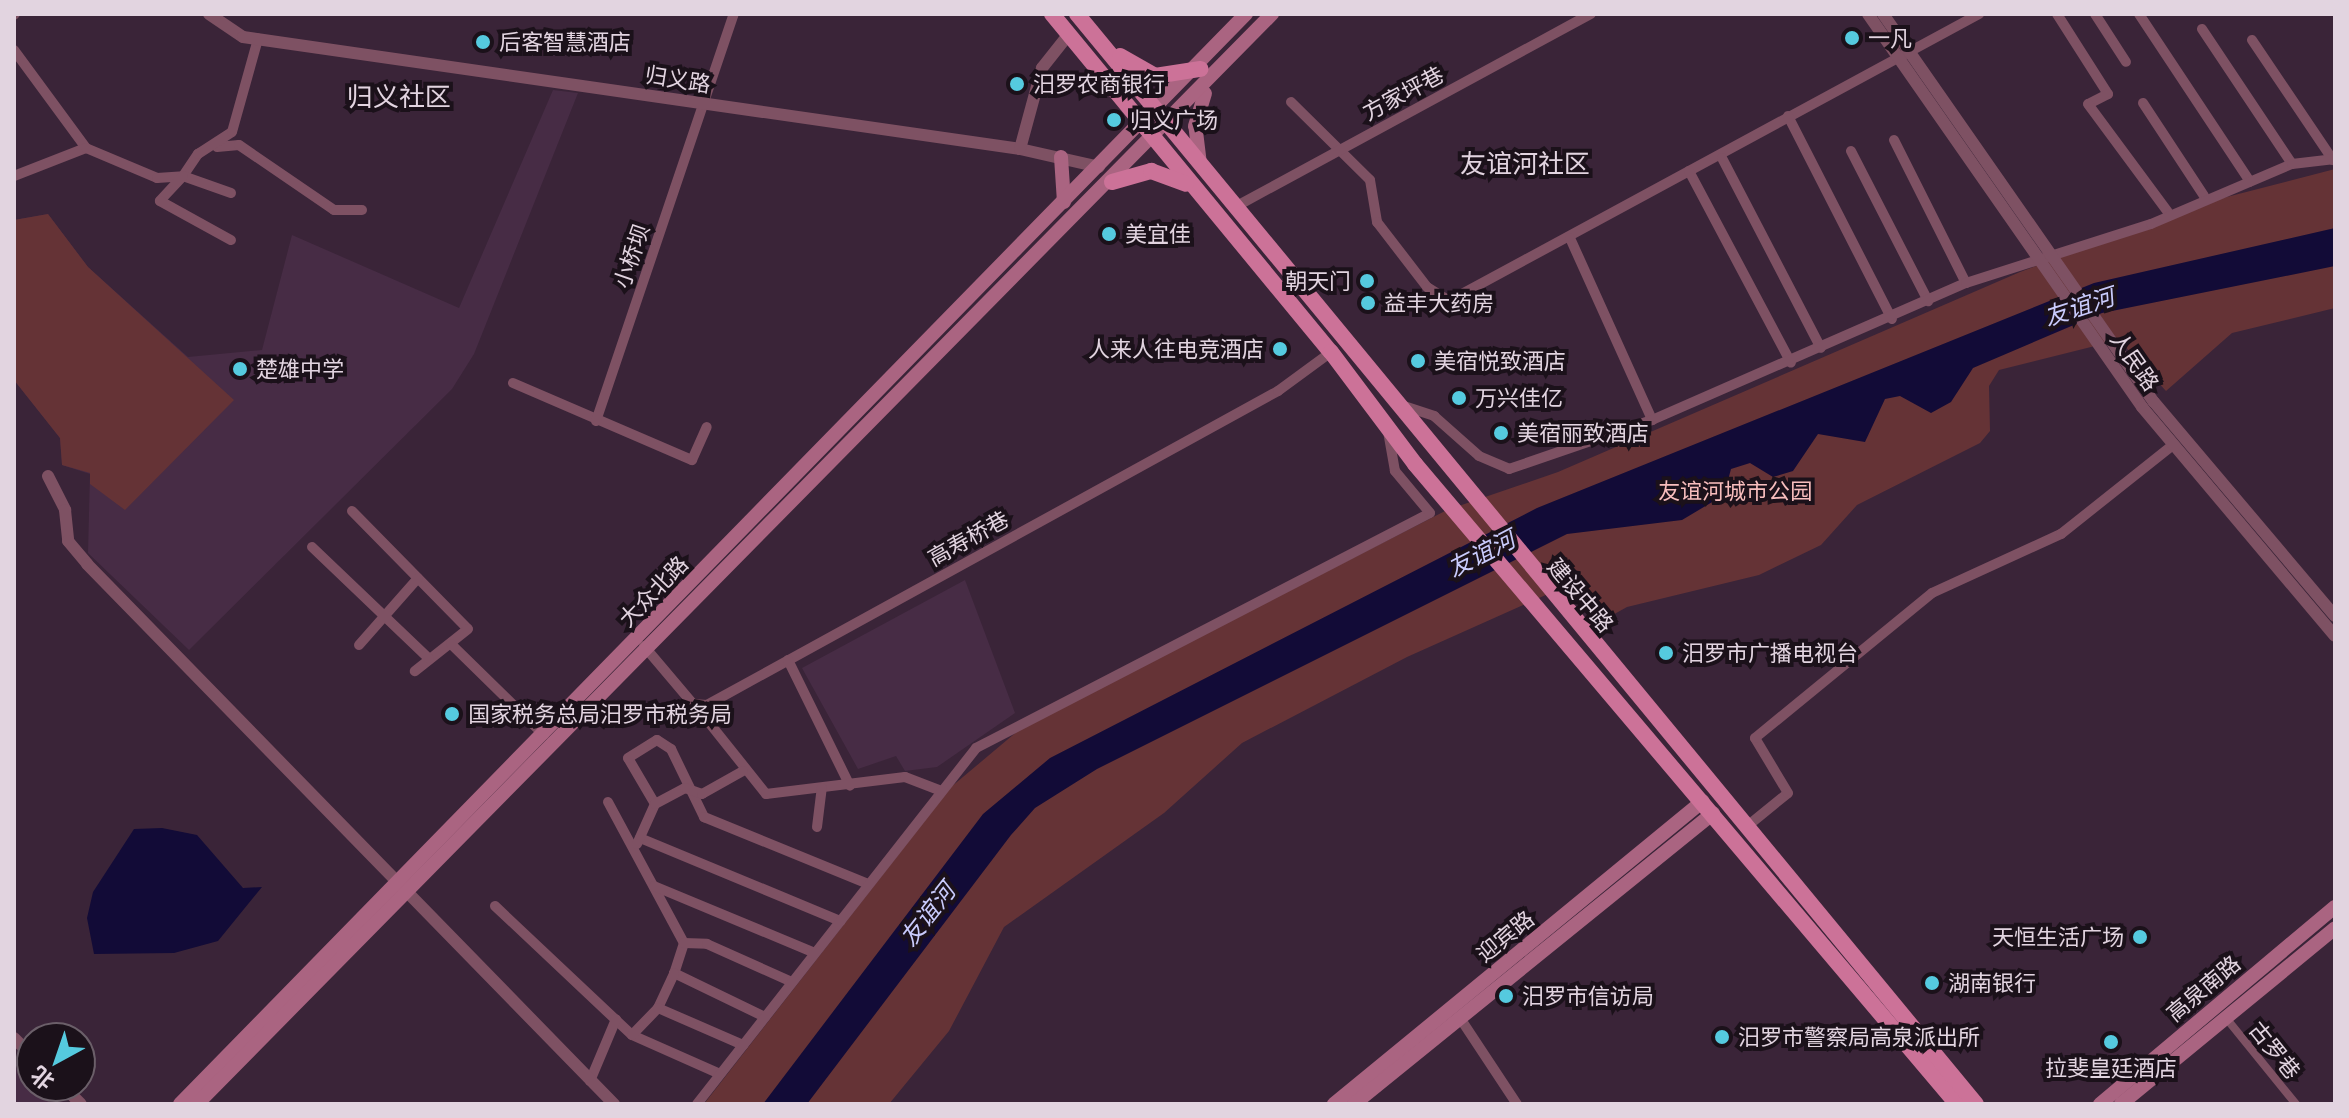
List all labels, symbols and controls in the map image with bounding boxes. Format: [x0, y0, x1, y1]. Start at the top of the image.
place label: 一凡 [1868, 25, 1912, 51]
place label: 后客智慧酒店 [499, 29, 631, 55]
marker: 一凡 [1843, 29, 1861, 47]
marker: 后客智慧酒店 [474, 33, 492, 51]
street label: 归义路 [643, 61, 713, 97]
street label: 方家坪巷 [1358, 61, 1448, 125]
place label: 汨罗农商银行 [1033, 71, 1165, 97]
marker: 汨罗农商银行 [1008, 75, 1026, 93]
district label: 归义社区 [347, 81, 451, 113]
place label: 归义广场 [1130, 107, 1218, 133]
marker: 归义广场 [1105, 111, 1123, 129]
district label: 友谊河社区 [1460, 148, 1590, 180]
street label: 小桥坝 [608, 221, 654, 291]
place label: 美宜佳 [1125, 221, 1191, 247]
marker: 美宜佳 [1100, 225, 1118, 243]
place label: 朝天门 [1285, 268, 1351, 294]
marker: 朝天门 [1358, 272, 1376, 290]
water label: 友谊河 [2040, 281, 2118, 331]
place label: 益丰大药房 [1384, 290, 1494, 316]
marker: 益丰大药房 [1359, 294, 1377, 312]
street label: 人民路 [2105, 326, 2165, 396]
place label: 人来人往电竞酒店 [1088, 336, 1264, 362]
marker: 人来人往电竞酒店 [1271, 340, 1289, 358]
place label: 美宿悦致酒店 [1434, 348, 1566, 374]
marker: 美宿悦致酒店 [1409, 352, 1427, 370]
place label: 楚雄中学 [256, 356, 344, 382]
marker: 楚雄中学 [231, 360, 249, 378]
place label: 万兴佳亿 [1475, 385, 1563, 411]
marker: 万兴佳亿 [1450, 389, 1468, 407]
place label: 美宿丽致酒店 [1517, 420, 1649, 446]
marker: 美宿丽致酒店 [1492, 424, 1510, 442]
park label: 友谊河城市公园 [1658, 478, 1812, 504]
street label: 高寿桥巷 [923, 505, 1013, 571]
water label: 友谊河 [1442, 524, 1520, 582]
street label: 大众北路 [613, 550, 693, 632]
street label: 建设中路 [1543, 553, 1619, 637]
place label: 汨罗市广播电视台 [1682, 640, 1858, 666]
marker: 汨罗市广播电视台 [1657, 644, 1675, 662]
place label: 国家税务总局汨罗市税务局 [468, 701, 732, 727]
marker: 国家税务总局汨罗市税务局 [443, 705, 461, 723]
water label: 友谊河 [893, 877, 961, 951]
street label: 迎宾路 [1471, 905, 1539, 967]
place label: 天恒生活广场 [1992, 924, 2124, 950]
marker: 天恒生活广场 [2131, 928, 2149, 946]
street label: 高泉南路 [2161, 950, 2245, 1026]
place label: 湖南银行 [1948, 970, 2036, 996]
marker: 湖南银行 [1923, 974, 1941, 992]
place label: 汨罗市信访局 [1522, 983, 1654, 1009]
marker: 汨罗市信访局 [1497, 987, 1515, 1005]
street label: 古罗巷 [2244, 1016, 2306, 1084]
north arrow [16, 1022, 96, 1102]
place label: 汨罗市警察局高泉派出所 [1738, 1024, 1980, 1050]
marker: 汨罗市警察局高泉派出所 [1713, 1028, 1731, 1046]
marker: 拉斐皇廷酒店 [2102, 1033, 2120, 1051]
place label: 拉斐皇廷酒店 [2045, 1055, 2177, 1081]
text: 北 [24, 1060, 60, 1097]

